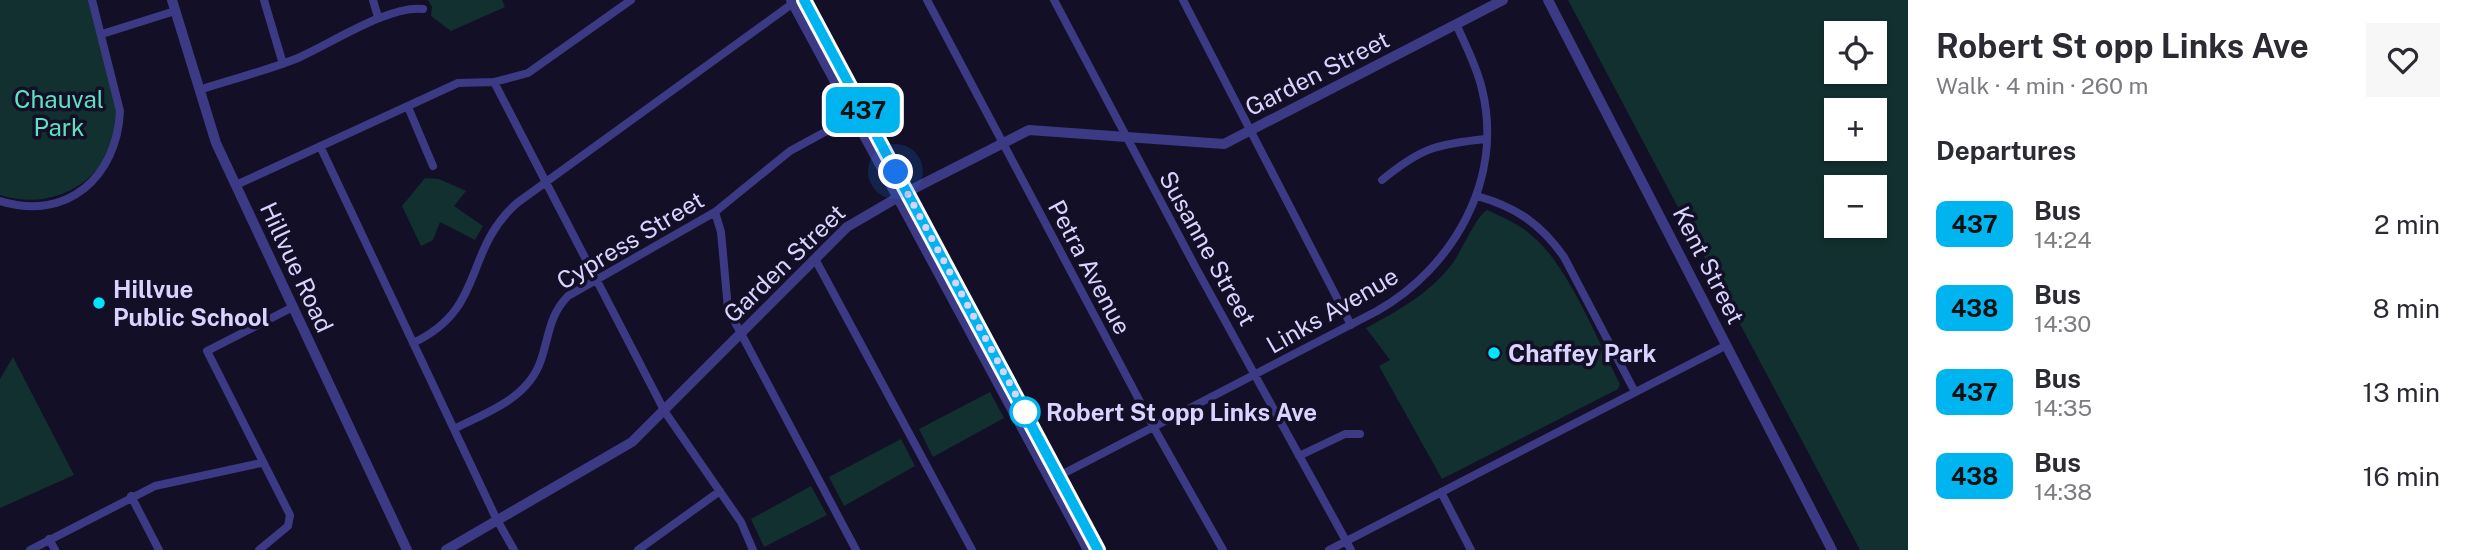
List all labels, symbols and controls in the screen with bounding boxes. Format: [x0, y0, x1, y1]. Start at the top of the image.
map controls [1824, 21, 1887, 238]
button: locate [1824, 21, 1887, 84]
button: heart [2366, 23, 2440, 97]
street label: Garden Street [1240, 25, 1394, 121]
text: Robert St opp Links Ave [1936, 27, 2309, 65]
text: Walk · 4 min · 260 m [1936, 72, 2149, 99]
park label: Chauval Park [14, 85, 104, 141]
line badge: 437 [823, 87, 903, 133]
text: 437 [840, 96, 886, 124]
button: + [1824, 98, 1887, 161]
text: Departures [1936, 135, 2076, 166]
your location [878, 154, 913, 189]
street label: Susanne Street [1154, 166, 1262, 330]
button: − [1824, 175, 1887, 238]
street label: Cypress Street [551, 185, 709, 295]
street label: Petra Avenue [1043, 195, 1137, 339]
text: Bus [2034, 195, 2081, 226]
street label: Hillvue Road [255, 197, 339, 337]
street label: Garden Street [718, 198, 850, 328]
street label: Kent Street [1667, 202, 1751, 328]
text: 2 min [2374, 209, 2440, 240]
text: 437 [1951, 210, 1998, 238]
text: 14:24 [2034, 226, 2092, 253]
street label: Links Avenue [1261, 261, 1403, 359]
place label: Hillvue Public School [113, 275, 270, 331]
text: Bus [2034, 279, 2081, 310]
text: 8 min [2373, 293, 2440, 324]
text: 438 [1951, 294, 1998, 322]
marker: Hillvue Public School [91, 295, 107, 311]
text: 14:30 [2034, 310, 2091, 337]
place label: Chaffey Park [1508, 339, 1657, 367]
marker: Chaffey Park [1486, 345, 1502, 361]
text: Bus [2034, 363, 2081, 394]
text: 13 min [2363, 377, 2440, 408]
text: 437 [1951, 378, 1998, 406]
text: 14:35 [2034, 394, 2092, 421]
marker: Robert St opp Links Ave [1010, 397, 1040, 427]
place label: Robert St opp Links Ave [1046, 398, 1317, 426]
text: Bus [2034, 447, 2081, 478]
text: 16 min [2363, 461, 2440, 492]
text: 438 [1951, 462, 1998, 490]
text: 14:38 [2034, 478, 2092, 505]

